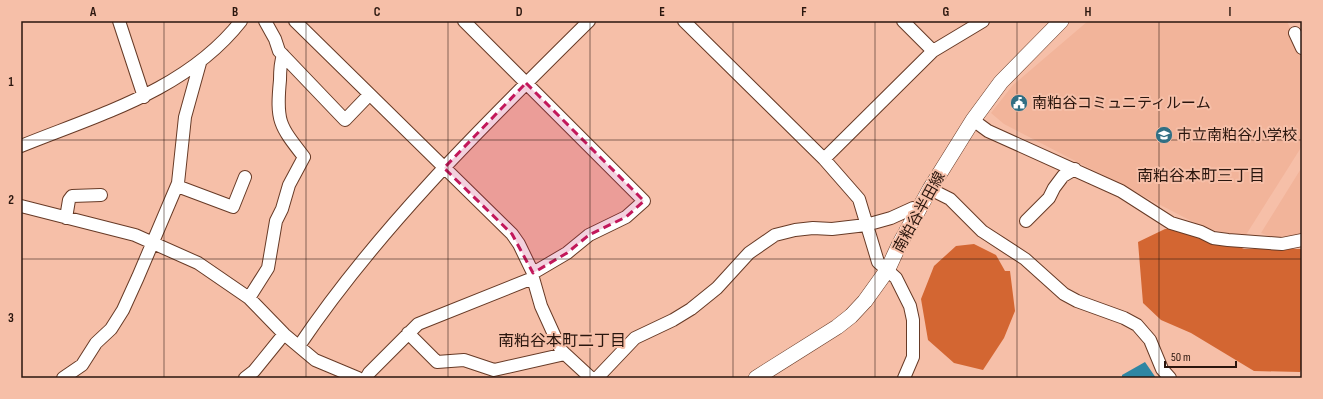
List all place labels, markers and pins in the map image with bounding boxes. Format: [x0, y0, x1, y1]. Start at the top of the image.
public building icon: 南粕谷コミュニティルーム [1009, 93, 1029, 113]
place label: 南粕谷コミュニティルーム [1032, 94, 1211, 113]
school or university icon: 市立南粕谷小学校 [1154, 125, 1174, 145]
place label: 市立南粕谷小学校 [1177, 126, 1297, 145]

